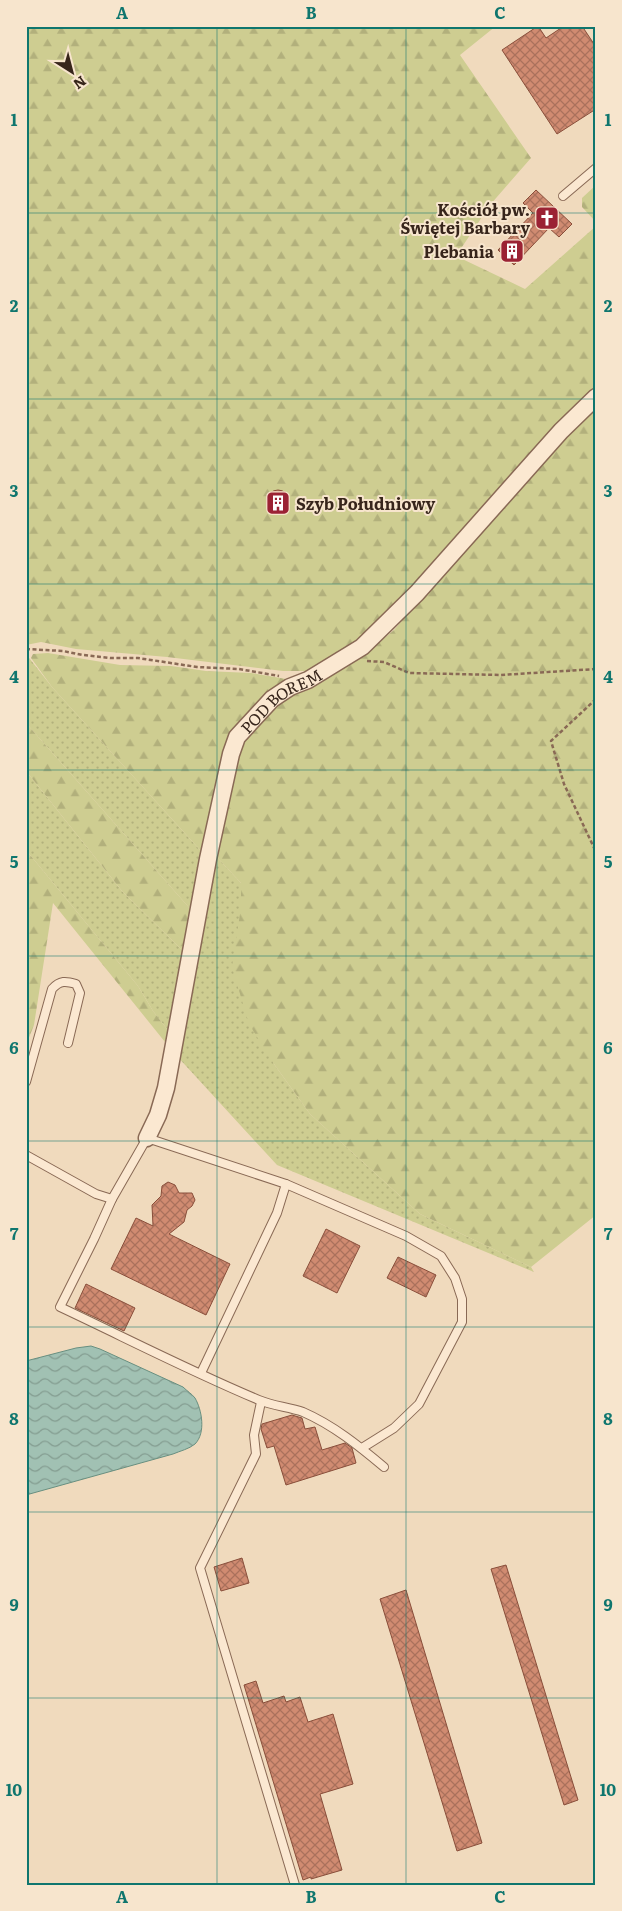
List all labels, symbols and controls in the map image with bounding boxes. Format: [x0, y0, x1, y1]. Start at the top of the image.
text: A [116, 0, 128, 24]
text: B [305, 0, 317, 24]
text: C [494, 0, 506, 24]
north arrow [48, 48, 98, 98]
text: N [69, 72, 91, 95]
text: 1 [11, 107, 18, 131]
text: 1 [605, 107, 612, 131]
place label: Kościół pw. Świętej Barbary [400, 197, 530, 239]
church icon: Kościół pw. Świętej Barbary [534, 205, 560, 231]
building icon: Plebania [499, 238, 525, 264]
place label: Plebania [423, 239, 495, 263]
text: 2 [10, 293, 19, 317]
text: 2 [604, 293, 613, 317]
text: 3 [10, 478, 19, 502]
text: 3 [604, 478, 613, 502]
building icon: Szyb Południowy [265, 490, 291, 516]
place label: Szyb Południowy [296, 491, 436, 515]
street label: POD BOREM [234, 662, 326, 738]
text: 4 [9, 664, 19, 688]
text: 4 [603, 664, 613, 688]
text: 5 [10, 849, 19, 873]
text: 5 [604, 849, 613, 873]
text: 6 [9, 1035, 19, 1059]
text: 6 [603, 1035, 613, 1059]
text: 7 [10, 1221, 19, 1245]
text: 7 [604, 1221, 613, 1245]
text: 8 [9, 1406, 19, 1430]
text: 8 [603, 1406, 613, 1430]
text: 9 [9, 1592, 19, 1616]
text: 9 [603, 1592, 613, 1616]
text: 10 [6, 1777, 22, 1801]
text: 10 [600, 1777, 616, 1801]
text: A [116, 1884, 128, 1908]
text: B [305, 1884, 317, 1908]
text: C [494, 1884, 506, 1908]

